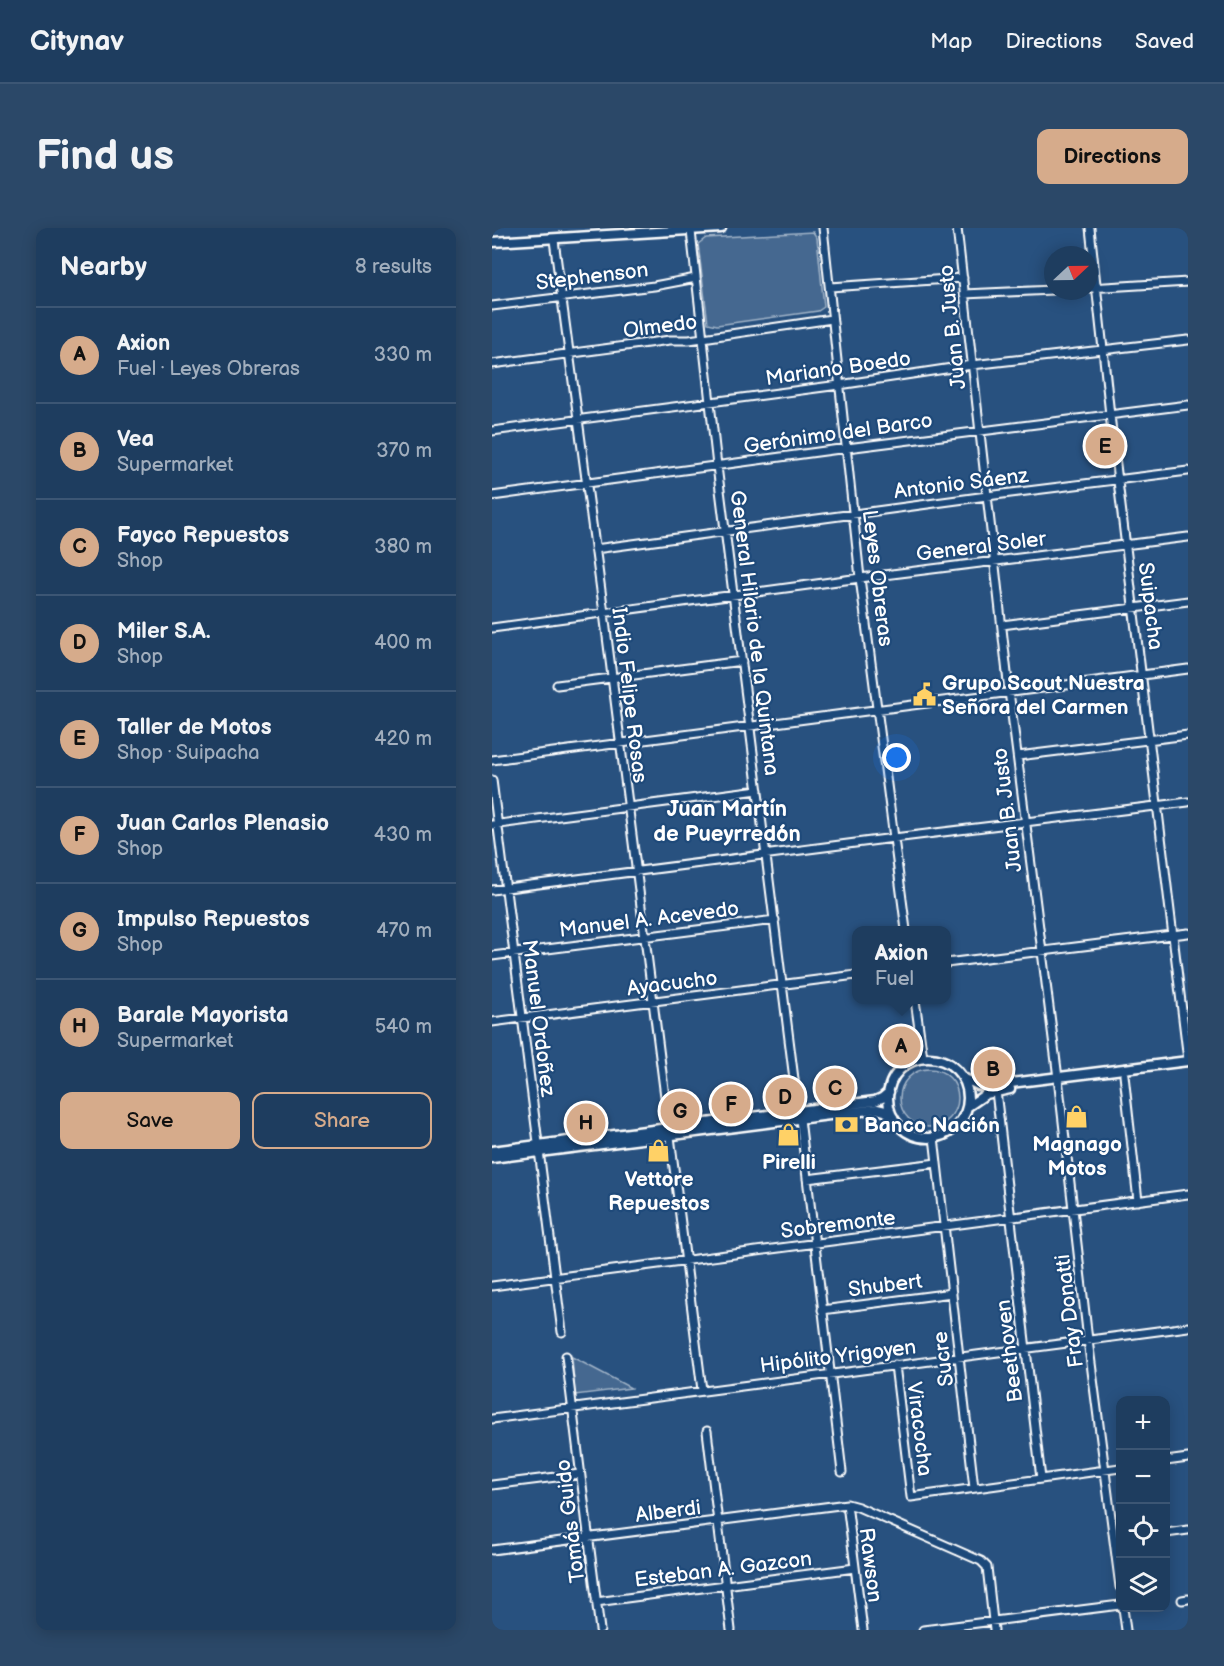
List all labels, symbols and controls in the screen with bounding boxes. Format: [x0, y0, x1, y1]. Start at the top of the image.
text: Citynav [30, 25, 124, 58]
text: Map [930, 29, 973, 54]
text: Directions [1006, 29, 1102, 54]
text: Saved [1135, 29, 1194, 54]
button: Directions [1037, 129, 1188, 184]
text: Find us [36, 131, 174, 182]
north arrow [1044, 246, 1098, 300]
text: Nearby [60, 252, 147, 283]
text: 8 results [355, 255, 432, 279]
street label: Stephenson [534, 257, 650, 296]
street label: Juan B. Justo [934, 263, 971, 390]
street label: Olmedo [622, 310, 699, 343]
text: Axion [117, 330, 170, 357]
text: A [73, 343, 86, 367]
text: 330 m [374, 343, 432, 367]
street label: Mariano Boedo [764, 346, 912, 391]
text: Fuel · Leyes Obreras [117, 357, 300, 381]
street label: Gerónimo del Barco [742, 408, 934, 459]
pin: E [1086, 424, 1124, 468]
text: Vea [117, 426, 154, 453]
text: B [72, 439, 87, 463]
text: 370 m [376, 439, 432, 463]
text: Supermarket [117, 453, 233, 477]
street label: Antonio Sáenz [892, 463, 1031, 504]
street label: General Hilario de la Quintana [725, 489, 784, 777]
street label: Leyes Obreras [857, 508, 898, 648]
text: Fayco Repuestos [117, 522, 289, 549]
street label: General Soler [915, 526, 1048, 567]
text: C [72, 535, 87, 559]
text: 380 m [374, 535, 432, 559]
text: Shop [117, 549, 163, 573]
street label: Suipacha [1133, 561, 1168, 651]
street label: Indio Felipe Rosas [606, 606, 653, 784]
text: Miler S.A. [117, 618, 211, 645]
text: D [73, 631, 86, 655]
text: 400 m [374, 631, 432, 655]
text: Shop [117, 645, 163, 669]
place label: Grupo Scout Nuestra Señora del Carmen [942, 671, 1145, 720]
public building icon: Grupo Scout Nuestra Señora del Carmen [911, 682, 937, 708]
text: Taller de Motos [117, 714, 271, 741]
text: E [73, 727, 86, 751]
text: 420 m [374, 727, 432, 751]
text: Shop · Suipacha [117, 741, 260, 765]
your location [882, 743, 911, 772]
street label: Juan B. Justo [987, 746, 1028, 874]
district label: Juan Martín de Pueyrredón [653, 796, 801, 848]
text: Juan Carlos Plenasio [117, 810, 329, 837]
text: F [73, 823, 86, 847]
text: 430 m [374, 823, 432, 847]
text: Shop [117, 837, 163, 861]
street label: Manuel A. Acevedo [558, 896, 740, 943]
text: Impulso Repuestos [117, 906, 310, 933]
text: G [72, 919, 87, 943]
text: 470 m [376, 919, 432, 943]
popup [852, 926, 951, 1004]
text: Shop [117, 933, 163, 957]
street label: Manuel Ordoñez [516, 938, 561, 1099]
text: Axion [875, 940, 928, 967]
street label: Ayacucho [625, 966, 719, 1001]
text: Fuel [875, 967, 914, 991]
text: Barale Mayorista [117, 1002, 289, 1029]
text: H [72, 1015, 87, 1039]
text: 540 m [375, 1015, 432, 1039]
pin: A [882, 1024, 920, 1068]
text: Supermarket [117, 1029, 233, 1053]
pin: B [974, 1046, 1012, 1092]
pin: C [816, 1066, 854, 1110]
pin: D [766, 1074, 804, 1120]
pin: F [712, 1082, 750, 1126]
pin: G [660, 1088, 699, 1134]
button: Save [60, 1092, 240, 1149]
button: Share [252, 1092, 432, 1149]
pin: H [566, 1100, 605, 1146]
shop icon: Magnago Motos [1064, 1103, 1090, 1129]
bank icon: Banco Nación [833, 1112, 859, 1138]
place label: Banco Nación [864, 1113, 1000, 1138]
shop icon: Pirelli [776, 1121, 802, 1147]
place label: Magnago Motos [1032, 1132, 1122, 1181]
shop icon: Vettore Repuestos [646, 1138, 672, 1164]
place label: Pirelli [762, 1150, 816, 1175]
place label: Vettore Repuestos [608, 1167, 710, 1216]
street label: Sobremonte [779, 1205, 897, 1244]
street label: Fray Donatti [1050, 1253, 1089, 1369]
street label: Shubert [847, 1268, 924, 1302]
street label: Beethoven [991, 1298, 1028, 1404]
street label: Sucre [928, 1330, 959, 1388]
street label: Hipólito Yrigoyen [759, 1335, 918, 1378]
street label: Viracocha [901, 1381, 938, 1478]
map controls [1116, 1396, 1170, 1612]
button: + [1116, 1396, 1170, 1450]
button: − [1116, 1450, 1170, 1504]
street label: Tomás Guido [551, 1458, 590, 1584]
street label: Alberdi [634, 1495, 702, 1528]
button: locate [1116, 1504, 1170, 1558]
street label: Rawson [854, 1526, 887, 1604]
street label: Esteban A. Gazcon [633, 1546, 813, 1593]
button: layers [1116, 1558, 1170, 1612]

